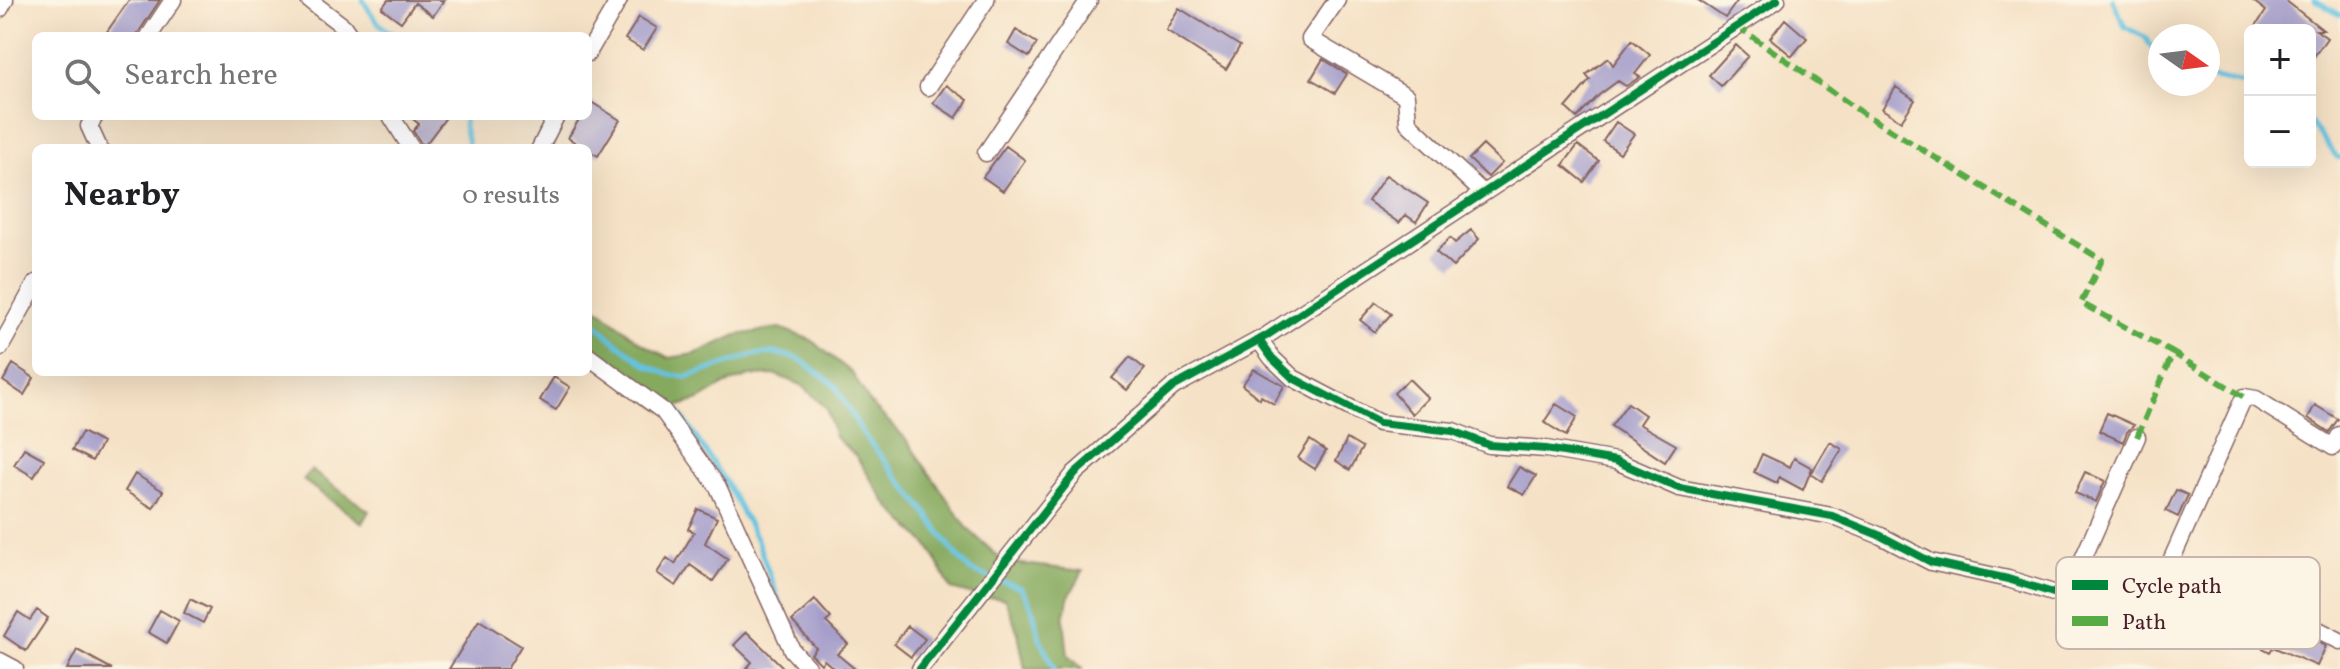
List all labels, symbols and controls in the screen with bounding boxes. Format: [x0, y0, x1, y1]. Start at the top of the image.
north arrow [2148, 24, 2220, 96]
map controls [2244, 24, 2316, 168]
button: + [2244, 24, 2316, 96]
search box [32, 32, 592, 120]
icon: search [60, 54, 104, 98]
text: Search here [124, 55, 278, 97]
button: − [2244, 96, 2316, 168]
text: Nearby [64, 173, 180, 220]
text: 0 results [462, 178, 560, 214]
legend [2056, 557, 2320, 649]
text: Cycle path [2122, 572, 2222, 603]
text: Path [2122, 608, 2166, 639]

